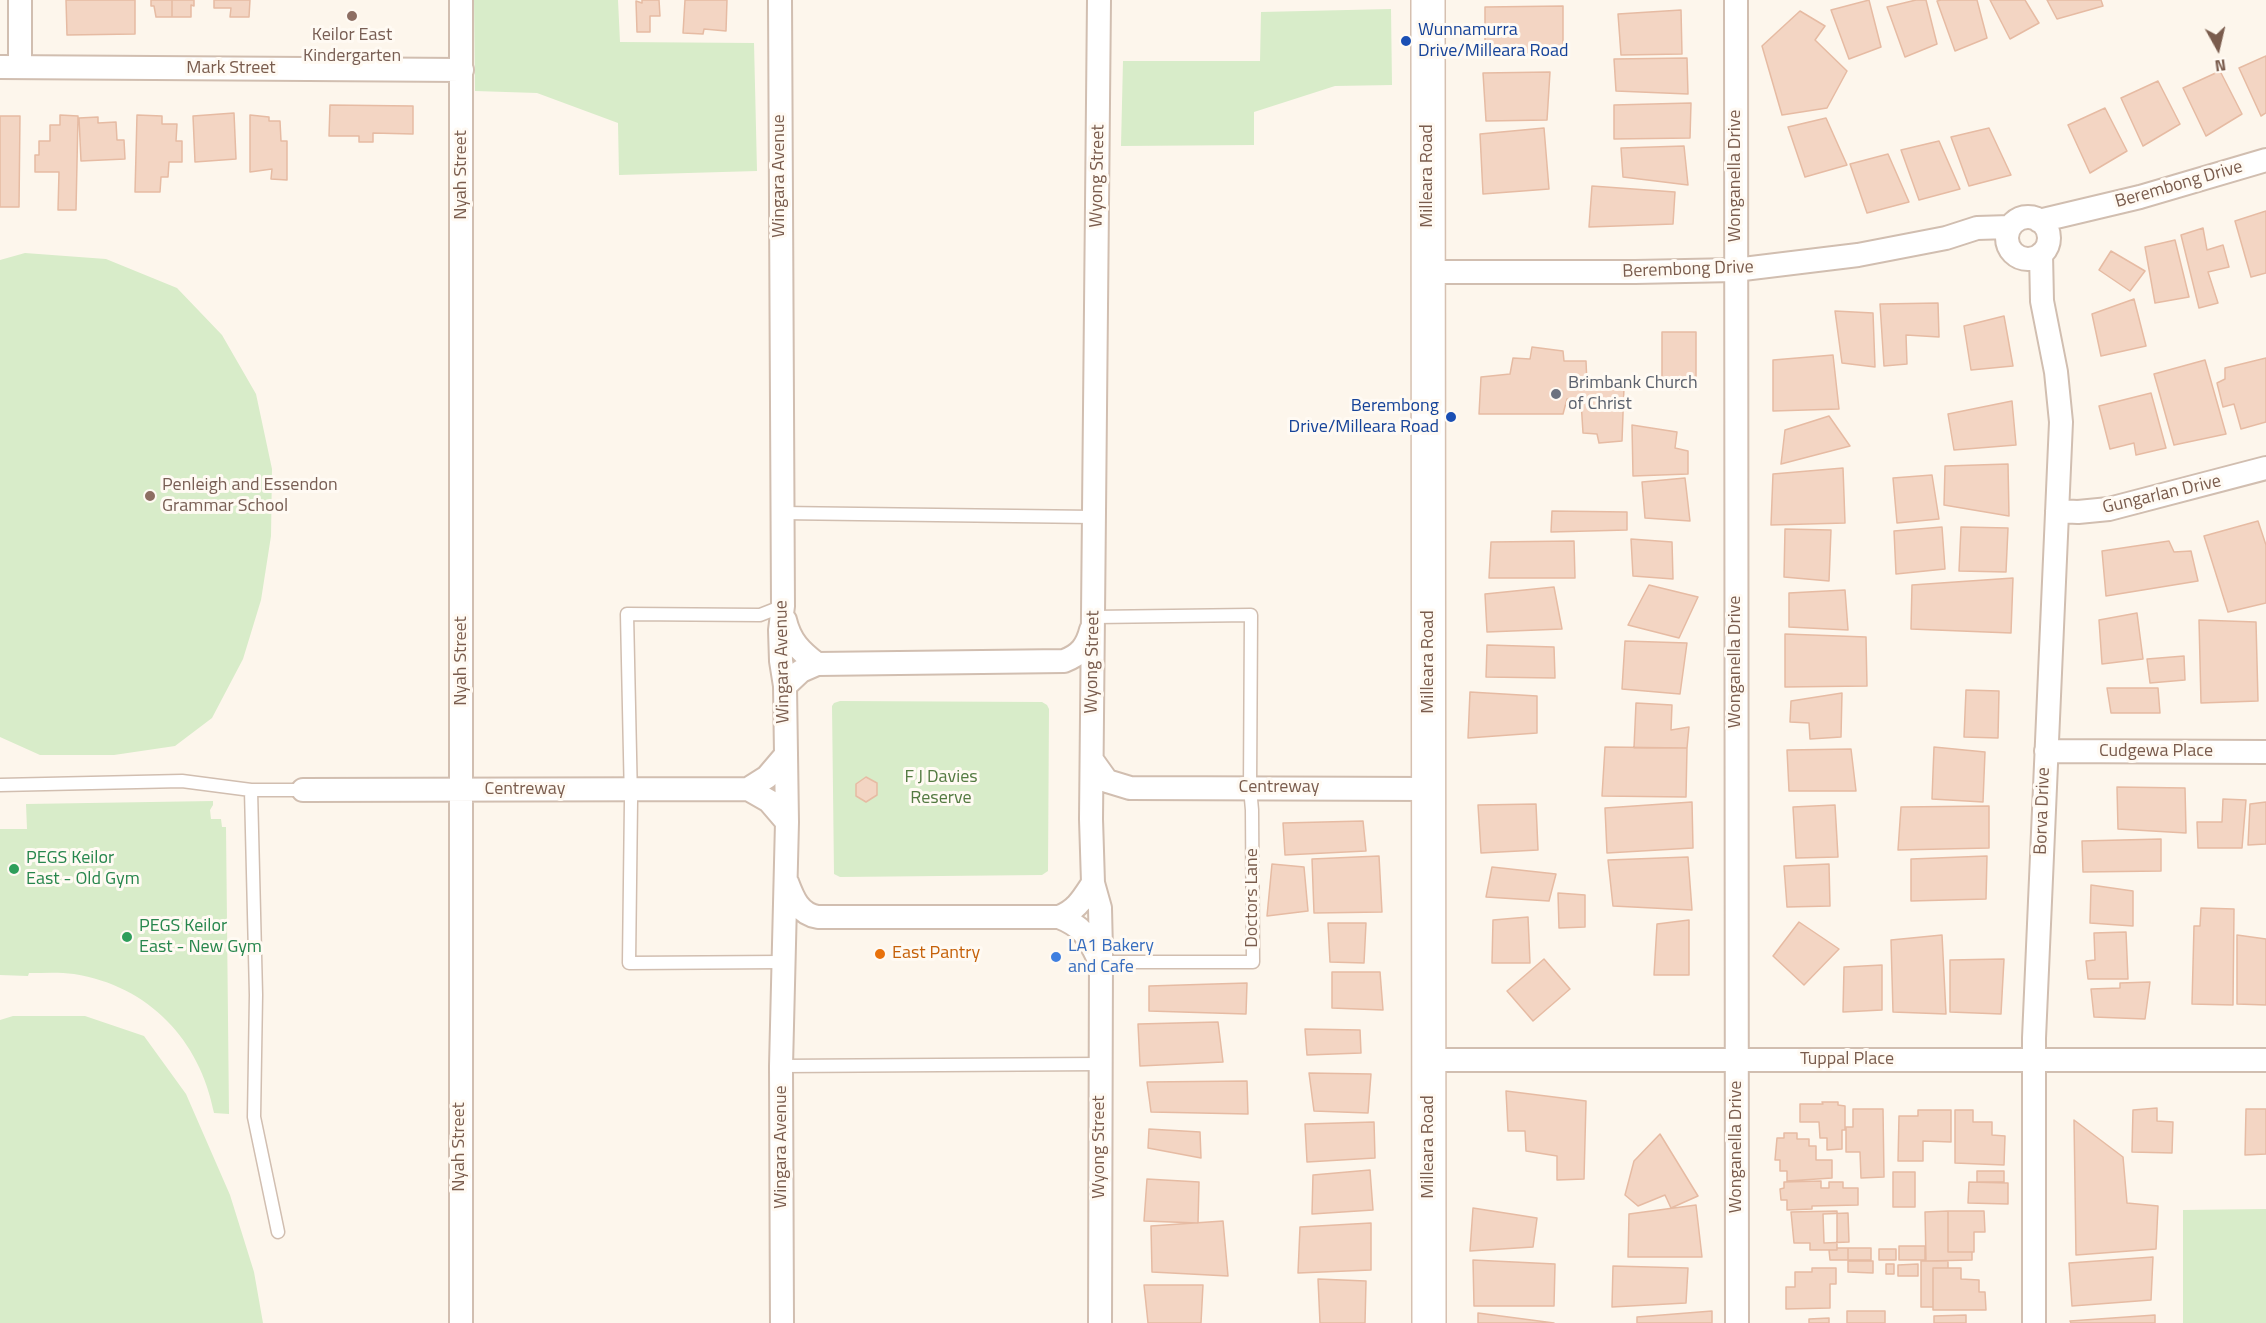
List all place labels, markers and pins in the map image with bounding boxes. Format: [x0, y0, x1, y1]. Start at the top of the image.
marker: Keilor East Kindergarten [345, 9, 359, 23]
place label: Wunnamurra Drive/Milleara Road [1418, 20, 1568, 63]
place label: Keilor East Kindergarten [303, 25, 401, 68]
marker: Wunnamurra Drive/Milleara Road [1399, 34, 1413, 48]
place label: Brimbank Church of Christ [1568, 373, 1698, 416]
marker: Brimbank Church of Christ [1549, 387, 1563, 401]
place label: Berembong Drive/Milleara Road [1289, 396, 1439, 438]
marker: Berembong Drive/Milleara Road [1444, 410, 1458, 424]
place label: Penleigh and Essendon Grammar School [162, 475, 338, 518]
marker: Penleigh and Essendon Grammar School [143, 489, 157, 503]
place label: PEGS Keilor East - Old Gym [26, 848, 140, 890]
marker: PEGS Keilor East - Old Gym [7, 862, 21, 876]
place label: PEGS Keilor East - New Gym [139, 916, 262, 958]
marker: PEGS Keilor East - New Gym [120, 930, 134, 944]
place label: LA1 Bakery and Cafe [1068, 936, 1154, 978]
place label: East Pantry [892, 943, 980, 965]
marker: East Pantry [873, 947, 887, 961]
marker: LA1 Bakery and Cafe [1049, 950, 1063, 964]

